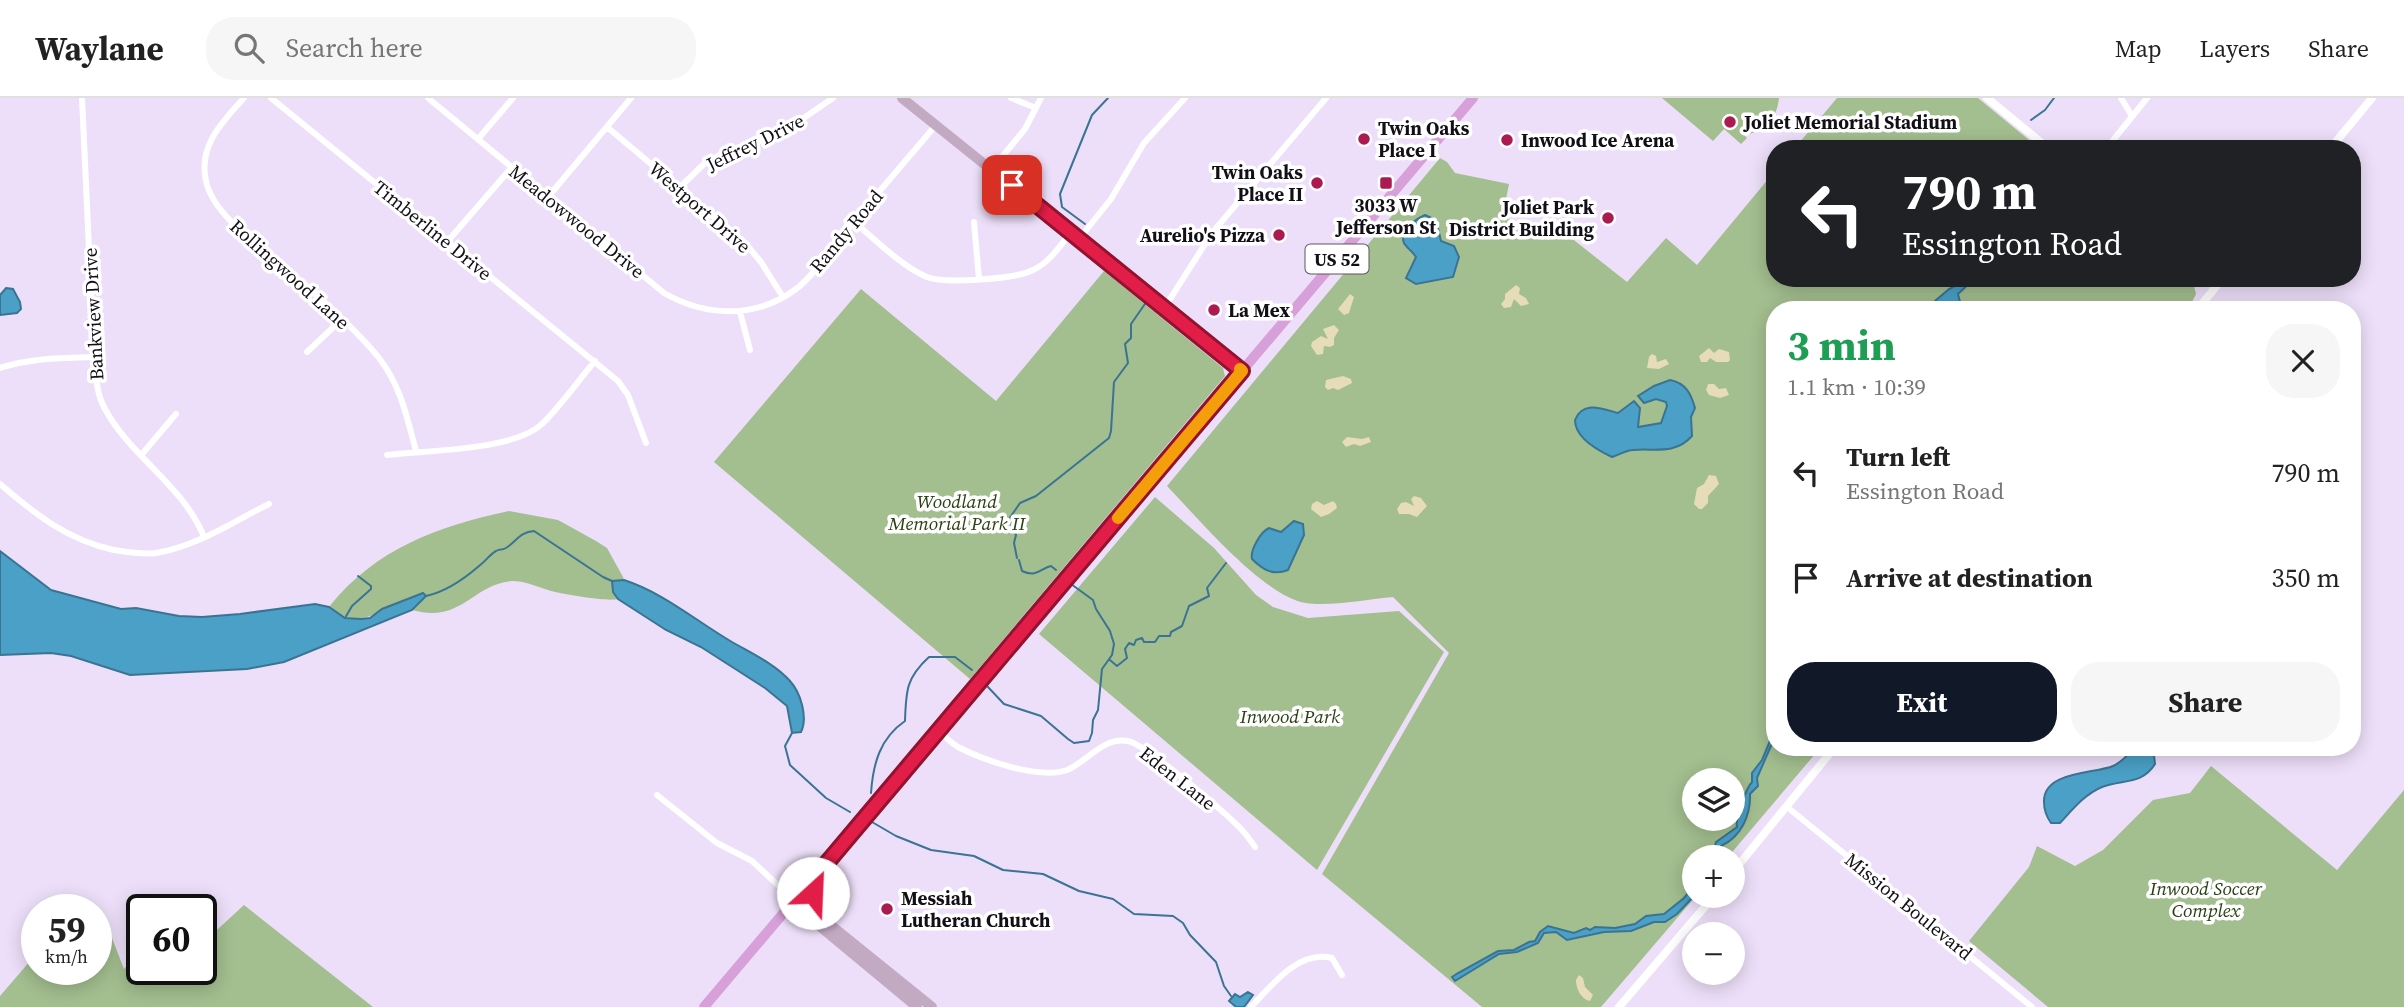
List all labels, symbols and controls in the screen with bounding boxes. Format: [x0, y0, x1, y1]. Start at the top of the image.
search box [206, 17, 696, 80]
text: Waylane [35, 26, 164, 71]
icon: search [230, 29, 268, 67]
text: Search here [286, 30, 423, 66]
text: Map [2115, 32, 2162, 65]
text: Layers [2200, 32, 2270, 65]
text: Share [2308, 32, 2369, 65]
street label: Jeffrey Drive [701, 107, 808, 177]
place label: Joliet Memorial Stadium [1743, 109, 1957, 135]
marker: Joliet Memorial Stadium [1722, 114, 1738, 130]
place label: Twin Oaks Place I [1378, 115, 1470, 163]
place label: Inwood Ice Arena [1521, 127, 1675, 153]
marker: Twin Oaks Place I [1356, 131, 1372, 147]
marker: Inwood Ice Arena [1499, 132, 1515, 148]
street label: Westport Drive [643, 155, 757, 259]
pin [982, 155, 1042, 215]
street label: Meadowwood Drive [504, 158, 650, 284]
text: 790 m [1902, 158, 2037, 225]
place label: Twin Oaks Place II [1212, 159, 1303, 207]
icon: arrive [993, 166, 1031, 204]
icon: left [1787, 168, 1878, 259]
street label: Timberline Drive [368, 174, 498, 286]
marker: Twin Oaks Place II [1309, 175, 1325, 191]
marker: 3033 W Jefferson St [1378, 175, 1394, 191]
street label: Randy Road [803, 184, 889, 278]
place label: 3033 W Jefferson St [1335, 192, 1436, 240]
place label: Joliet Park District Building [1449, 194, 1595, 242]
marker: Joliet Park District Building [1600, 210, 1616, 226]
street label: Rollingwood Lane [224, 213, 356, 335]
place label: Aurelio's Pizza [1140, 222, 1266, 248]
text: Essington Road [1902, 222, 2122, 266]
marker: Aurelio's Pizza [1271, 227, 1287, 243]
road number: US 52 [1306, 244, 1368, 274]
street label: Bankview Drive [77, 247, 109, 381]
place label: La Mex [1228, 297, 1290, 323]
marker: La Mex [1206, 302, 1222, 318]
text: 3 min [1787, 316, 1896, 374]
button: close [2266, 324, 2340, 398]
text: 1.1 km · 10:39 [1787, 371, 1926, 403]
text: Turn left [1846, 439, 1950, 475]
icon: left [1787, 454, 1825, 492]
text: 790 m [2272, 455, 2340, 491]
text: Essington Road [1846, 475, 2004, 507]
park label: Woodland Memorial Park II [887, 488, 1027, 536]
icon: arrive [1787, 559, 1825, 597]
text: Arrive at destination [1846, 560, 2093, 596]
text: 350 m [2272, 560, 2340, 596]
button: Exit [1787, 662, 2057, 742]
button: Share [2071, 662, 2340, 742]
park label: Inwood Park [1239, 703, 1340, 729]
street label: Eden Lane [1135, 740, 1221, 816]
map controls [1682, 768, 1745, 985]
button: layers [1682, 768, 1745, 831]
button: + [1682, 845, 1745, 908]
street label: Mission Boulevard [1840, 846, 1978, 966]
position arrow [776, 856, 850, 930]
park label: Inwood Soccer Complex [2149, 875, 2264, 923]
place label: Messiah Lutheran Church [901, 885, 1051, 933]
speed limit sign: 60 [126, 894, 217, 985]
marker: Messiah Lutheran Church [879, 901, 895, 917]
text: 59 [48, 906, 85, 954]
button: − [1682, 922, 1745, 985]
text: km/h [45, 944, 88, 969]

